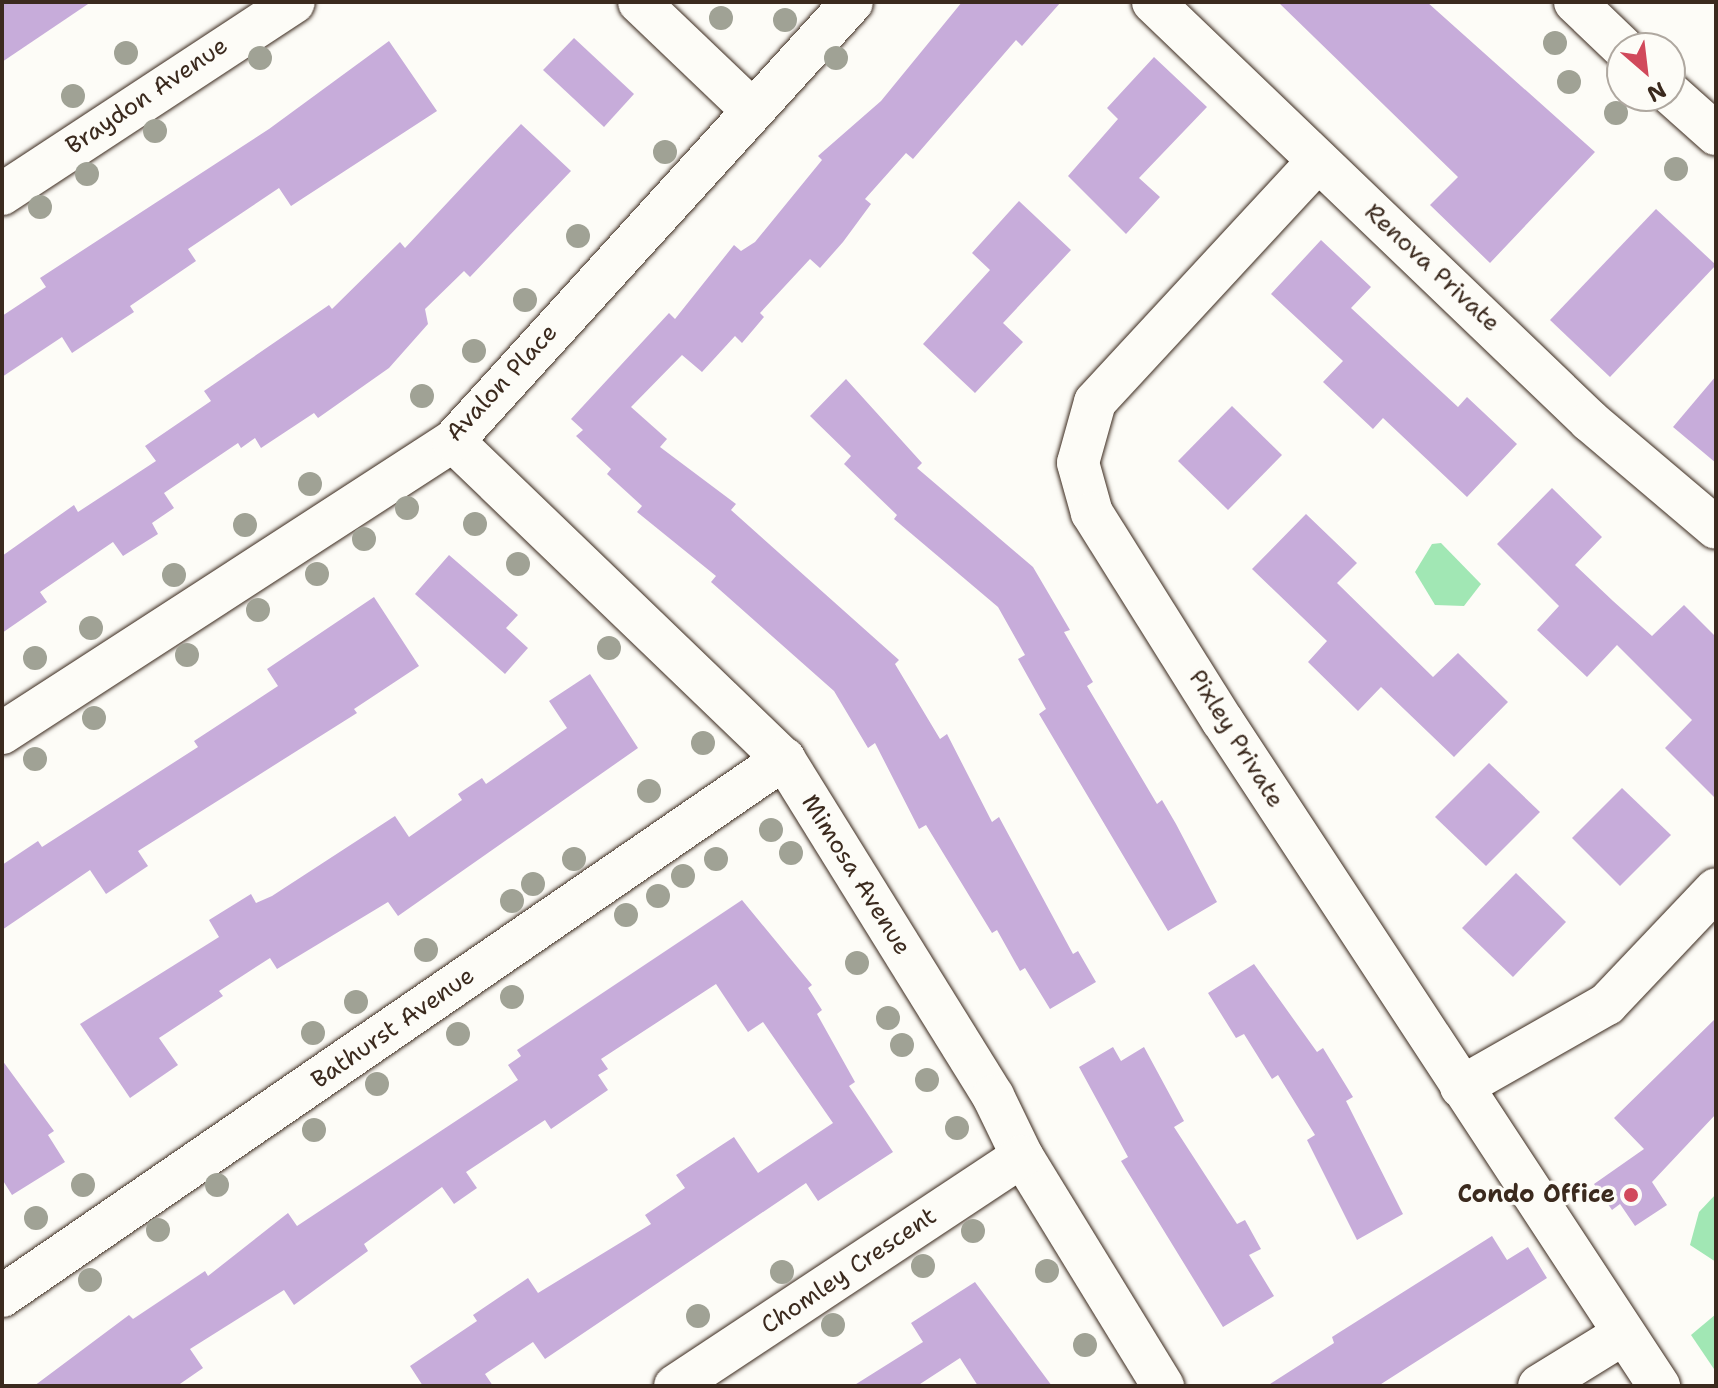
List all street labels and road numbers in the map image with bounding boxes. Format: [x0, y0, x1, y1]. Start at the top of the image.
street label: Braydon Avenue [61, 31, 233, 161]
street label: Renova Private [1358, 198, 1506, 338]
street label: Avalon Place [440, 318, 564, 448]
street label: Pixley Private [1182, 665, 1290, 813]
street label: Mimosa Avenue [795, 790, 917, 960]
street label: Bathurst Avenue [306, 961, 480, 1095]
street label: Chomley Crescent [756, 1202, 942, 1340]

